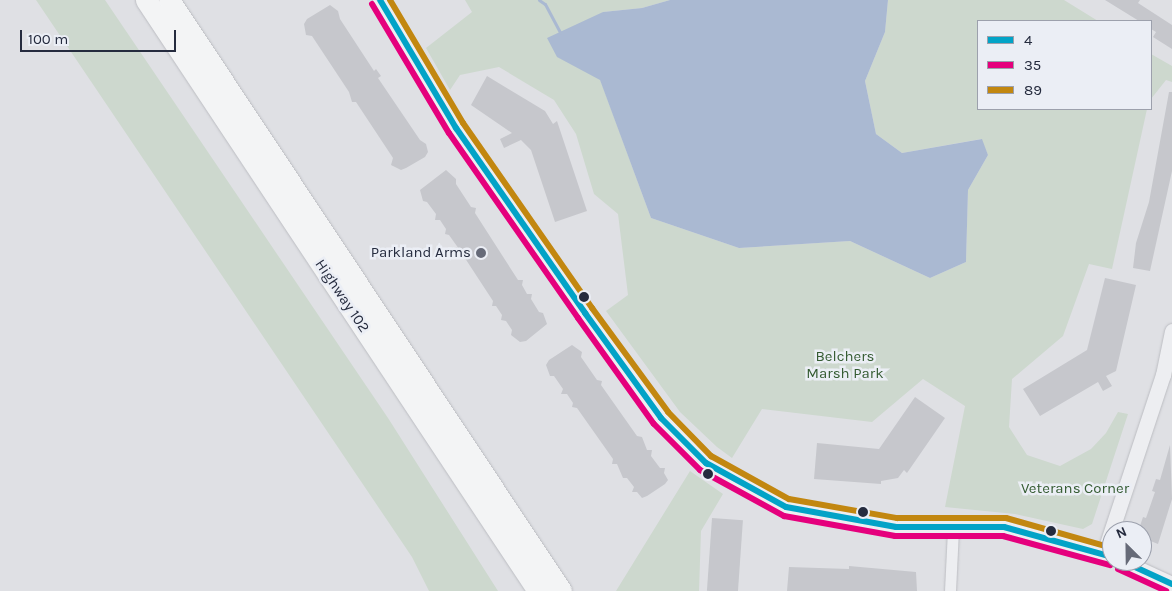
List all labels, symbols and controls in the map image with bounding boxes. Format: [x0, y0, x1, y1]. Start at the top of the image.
scale bar [22, 20, 179, 52]
legend [977, 20, 1152, 110]
text: 100 m [28, 30, 68, 48]
text: 4 [1024, 31, 1032, 49]
text: 35 [1024, 56, 1041, 74]
text: 89 [1024, 81, 1042, 99]
place label: Parkland Arms [371, 244, 471, 262]
marker: Parkland Arms [475, 247, 487, 259]
street label: Highway 102 [311, 256, 373, 336]
unlabelled marker [579, 292, 589, 302]
park label: Belchers Marsh Park [806, 347, 884, 382]
unlabelled marker [703, 469, 713, 479]
park label: Veterans Corner [1021, 480, 1129, 498]
unlabelled marker [858, 507, 868, 517]
north arrow [1102, 521, 1152, 571]
text: N [1113, 523, 1129, 542]
unlabelled marker [1046, 526, 1056, 536]

